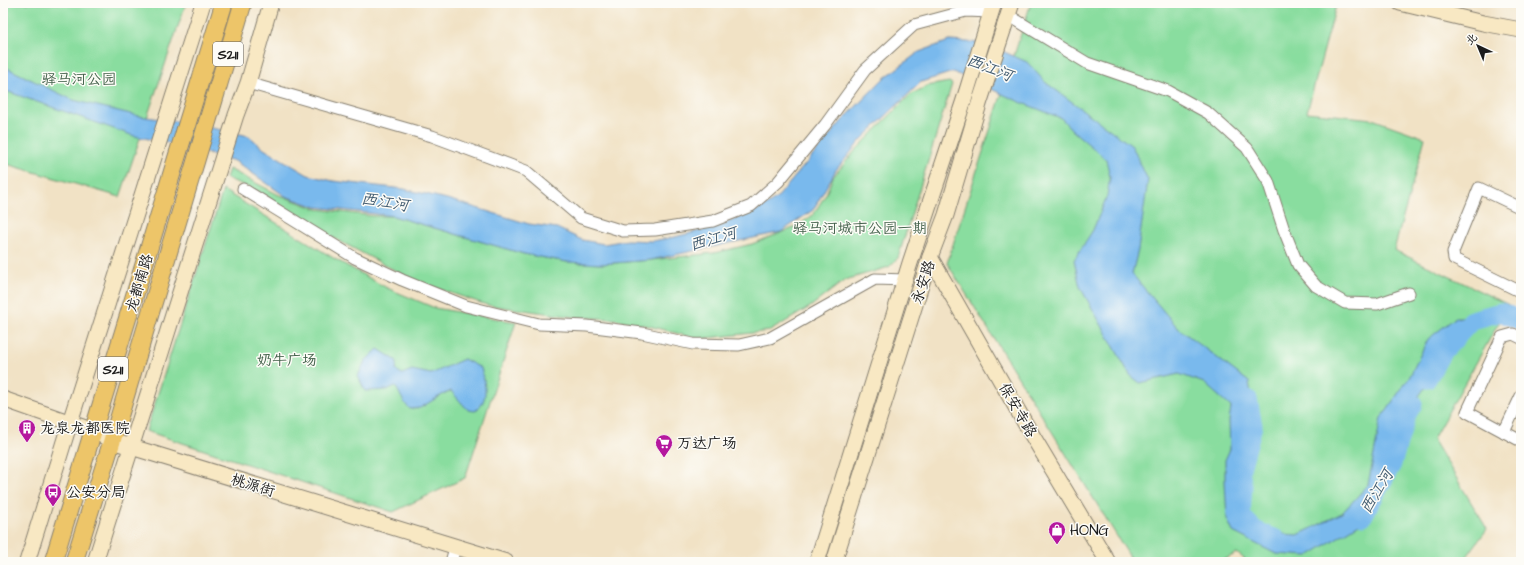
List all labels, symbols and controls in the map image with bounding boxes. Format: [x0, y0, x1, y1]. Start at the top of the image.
north arrow [1458, 26, 1498, 66]
text: 北 [1462, 30, 1481, 48]
road number: S211 [213, 42, 243, 66]
water label: 西江河 [963, 49, 1019, 88]
park label: 驿马河公园 [41, 69, 117, 90]
water label: 西江河 [359, 187, 413, 217]
park label: 驿马河城市公园一期 [792, 218, 928, 239]
water label: 西江河 [687, 221, 742, 256]
street label: 龙都南路 [121, 251, 158, 315]
street label: 永安路 [907, 258, 940, 307]
park label: 奶牛广场 [257, 350, 317, 371]
road number: S211 [98, 357, 128, 381]
street label: 保安寺路 [993, 379, 1042, 441]
building icon: 龙泉龙都医院 [17, 418, 37, 443]
place label: 龙泉龙都医院 [40, 418, 130, 439]
supermarket icon: 万达广场 [654, 433, 674, 458]
place label: 万达广场 [677, 433, 737, 454]
water label: 西江河 [1355, 463, 1400, 518]
street label: 桃源街 [228, 469, 277, 502]
bus stop icon: 公安分局 [43, 482, 63, 507]
place label: 公安分局 [66, 482, 126, 503]
shop icon: HONG [1047, 520, 1067, 545]
place label: HONG [1070, 520, 1110, 541]

